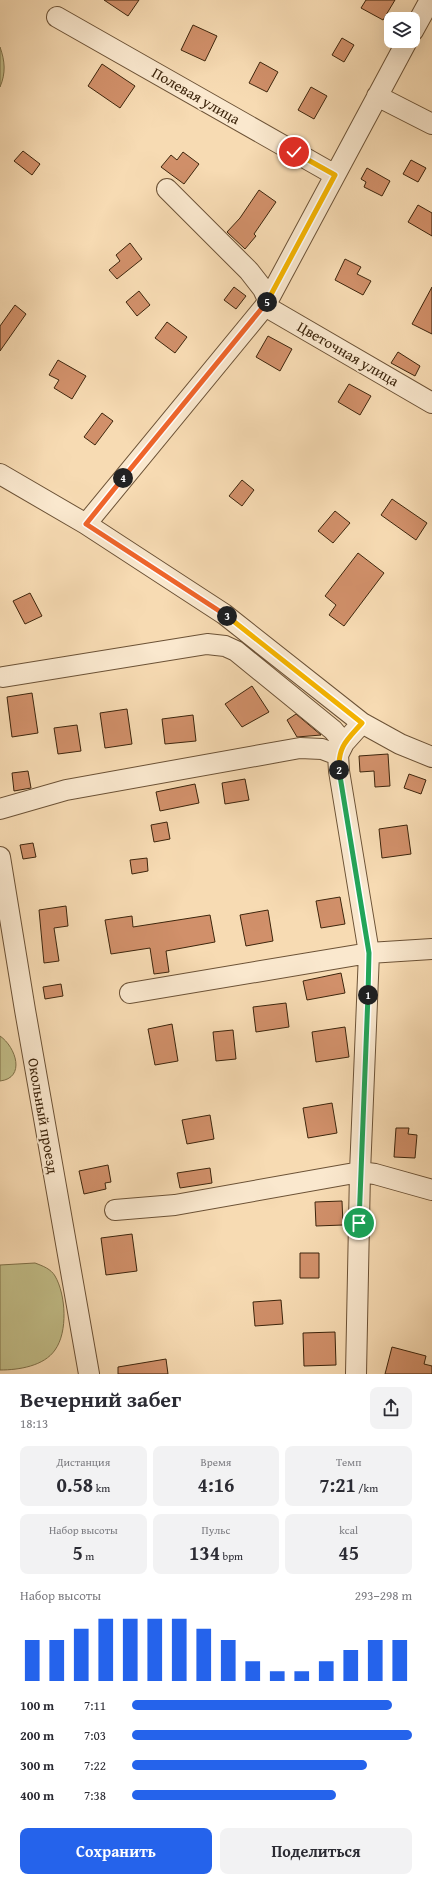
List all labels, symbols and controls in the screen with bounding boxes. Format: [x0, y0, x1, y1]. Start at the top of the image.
map controls [384, 12, 420, 48]
button: layers [384, 12, 420, 48]
street label: Полевая улица [148, 62, 245, 130]
pin [277, 135, 311, 169]
icon: check [283, 141, 305, 163]
pin: 5 [257, 292, 277, 312]
text: 5 [264, 294, 270, 310]
street label: Цветочная улица [294, 316, 404, 392]
pin: 4 [113, 468, 133, 488]
text: 4 [120, 470, 126, 486]
pin: 3 [217, 606, 237, 626]
text: 3 [224, 608, 230, 624]
pin: 2 [329, 760, 349, 780]
text: 2 [336, 762, 342, 778]
pin: 1 [358, 985, 378, 1005]
text: 1 [365, 987, 371, 1003]
street label: Окольный проезд [23, 1056, 64, 1175]
pin [342, 1206, 376, 1240]
icon: arrive [348, 1212, 370, 1234]
text: Вечерний забег [20, 1383, 181, 1415]
button: share [370, 1387, 412, 1429]
text: 18:13 [20, 1414, 48, 1433]
text: Дистанция [56, 1454, 110, 1470]
text: Время [201, 1454, 231, 1470]
text: Темп [336, 1454, 361, 1470]
text: 0.58 [56, 1470, 93, 1499]
text: 4:16 [198, 1470, 234, 1499]
text: 7:21 [319, 1470, 356, 1499]
text: km [93, 1480, 110, 1496]
text: /km [356, 1480, 378, 1496]
text: Набор высоты [49, 1522, 118, 1538]
text: Пульс [202, 1522, 230, 1538]
text: kcal [339, 1522, 358, 1538]
text: 5 [72, 1538, 83, 1567]
text: 134 [189, 1538, 220, 1567]
text: 45 [338, 1538, 359, 1567]
text: m [83, 1548, 94, 1564]
text: bpm [220, 1548, 243, 1564]
text: Набор высоты [20, 1586, 101, 1605]
text: 293–298 m [355, 1586, 412, 1605]
text: 100 m [20, 1696, 54, 1715]
text: 7:11 [84, 1696, 106, 1715]
text: 200 m [20, 1726, 54, 1745]
text: 7:03 [84, 1726, 106, 1745]
text: 300 m [20, 1756, 54, 1775]
text: 7:22 [84, 1756, 106, 1775]
text: 400 m [20, 1786, 54, 1805]
text: 7:38 [84, 1786, 106, 1805]
button: Сохранить [20, 1828, 212, 1874]
button: Поделиться [220, 1828, 412, 1874]

